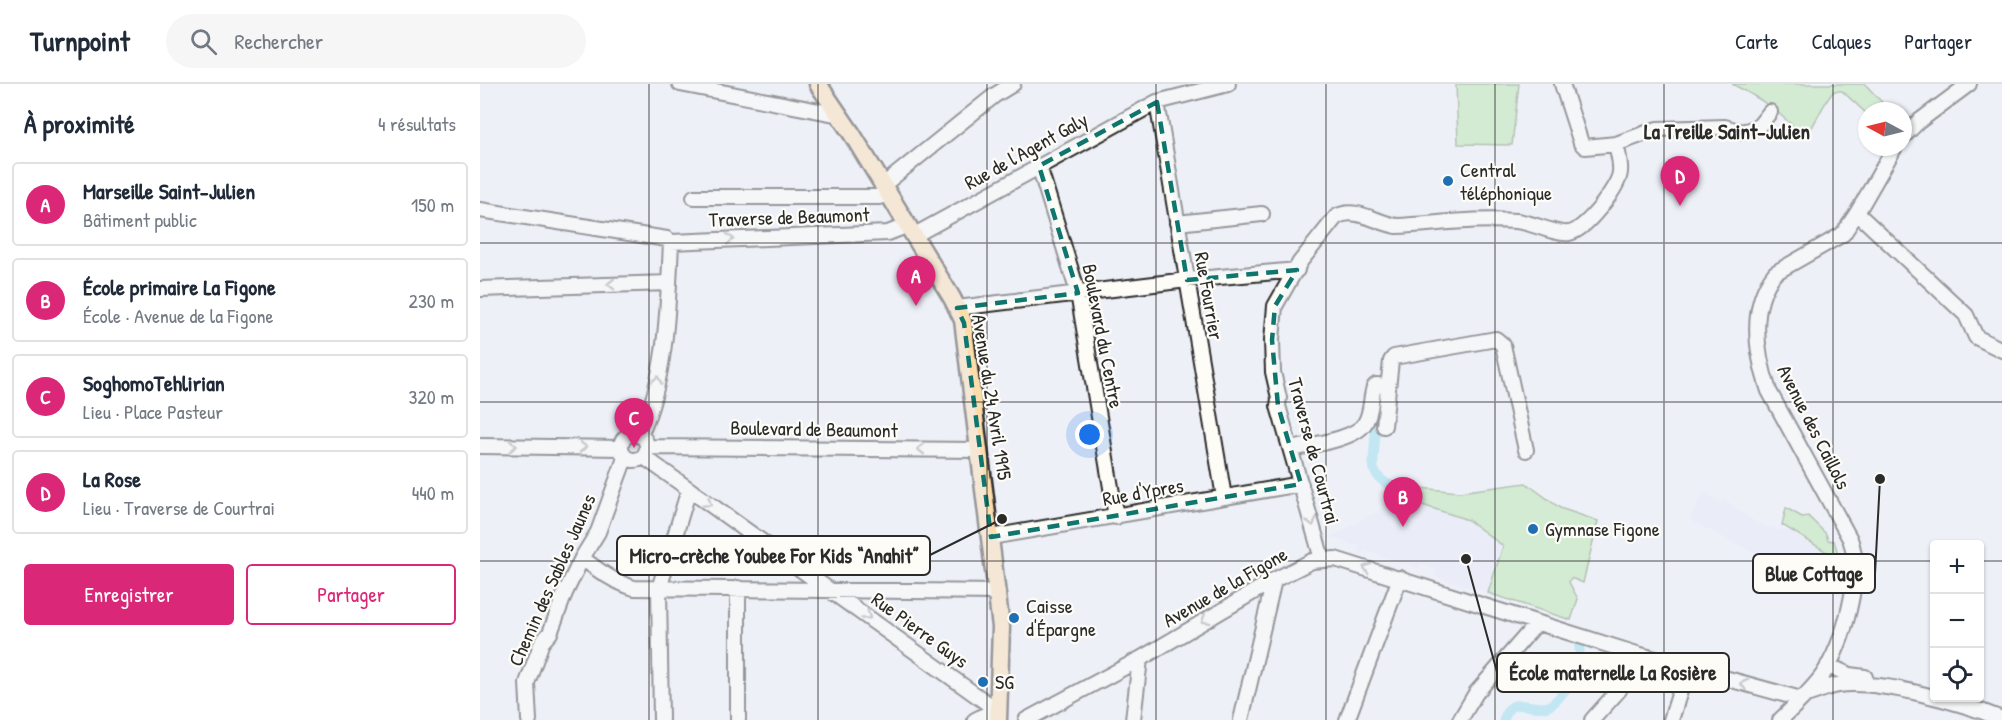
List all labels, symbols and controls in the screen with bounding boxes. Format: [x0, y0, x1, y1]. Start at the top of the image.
search box [166, 14, 586, 68]
text: Turnpoint [30, 22, 130, 60]
icon: search [187, 25, 220, 58]
text: Rechercher [235, 26, 323, 56]
text: Carte [1735, 27, 1778, 56]
text: Calques [1811, 27, 1871, 56]
text: Partager [1904, 27, 1972, 56]
north arrow [1858, 102, 1912, 156]
text: À proximité [24, 106, 135, 141]
street label: Rue de l'Agent Galy [959, 106, 1092, 196]
text: 4 résultats [378, 110, 456, 137]
district label: La Treille Saint-Julien [1644, 117, 1810, 146]
place label: Central téléphonique [1460, 156, 1552, 206]
pin: D [1660, 156, 1700, 206]
marker: Central téléphonique [1441, 174, 1455, 188]
text: Marseille Saint-Julien [83, 176, 255, 206]
text: A [41, 191, 50, 218]
text: 150 m [411, 191, 454, 218]
street label: Traverse de Beaumont [708, 200, 871, 233]
text: Bâtiment public [83, 206, 197, 233]
one-way arrow [725, 233, 734, 245]
street label: Rue Fourrier [1188, 250, 1231, 342]
pin: A [896, 256, 936, 306]
street label: Boulevard du Centre [1076, 262, 1131, 410]
text: École primaire La Figone [83, 272, 276, 302]
one-way arrow [606, 278, 615, 290]
text: B [40, 287, 51, 314]
text: 230 m [409, 287, 454, 314]
text: École · Avenue de la Figone [83, 302, 274, 329]
street label: Avenue du 24 Avril 1915 [966, 312, 1019, 482]
street label: Avenue des Caillols [1771, 360, 1858, 494]
text: SoghomoTehlirian [83, 368, 225, 398]
one-way arrow [650, 375, 663, 385]
street label: Traverse de Courtrai [1282, 375, 1347, 527]
text: C [40, 383, 51, 410]
text: 320 m [409, 383, 454, 410]
text: Lieu · Place Pasteur [83, 398, 223, 425]
pin: C [614, 398, 654, 448]
street label: Boulevard de Beaumont [730, 414, 899, 443]
your location [1075, 420, 1104, 449]
one-way arrow [508, 440, 517, 452]
one-way arrow [579, 441, 588, 453]
one-way arrow [917, 443, 926, 456]
text: La Rose [83, 464, 141, 494]
street label: Rue d'Ypres [1100, 471, 1186, 512]
pin: B [1384, 478, 1422, 527]
text: D [41, 479, 50, 506]
text: 440 m [412, 479, 454, 506]
street label: Chemin des Sables Jaunes [501, 489, 602, 670]
text: Lieu · Traverse de Courtrai [83, 494, 275, 521]
one-way arrow [702, 496, 713, 507]
place label: Gymnase Figone [1545, 515, 1660, 542]
one-way arrow [1305, 516, 1317, 527]
marker: Gymnase Figone [1526, 522, 1540, 536]
callout: Micro-crèche Youbee For Kids “Anahit” [617, 536, 930, 575]
street label: Avenue de la Figone [1158, 540, 1292, 633]
map controls [1930, 540, 1984, 702]
button: + [1930, 540, 1984, 594]
text: Micro-crèche Youbee For Kids “Anahit” [629, 541, 919, 570]
callout: Blue Cottage [1753, 554, 1875, 593]
text: Blue Cottage [1765, 559, 1864, 589]
one-way arrow [1362, 563, 1373, 575]
button: Enregistrer [24, 564, 234, 625]
button: Partager [246, 564, 456, 625]
street label: Rue Pierre Guys [866, 585, 974, 674]
place label: Caisse d'Épargne [1026, 592, 1096, 642]
button: − [1930, 594, 1984, 648]
one-way arrow [861, 608, 872, 619]
marker: Caisse d'Épargne [1007, 611, 1021, 625]
one-way arrow [1201, 613, 1211, 624]
button: locate [1930, 648, 1984, 702]
callout: École maternelle La Rosière [1497, 653, 1729, 692]
text: École maternelle La Rosière [1509, 658, 1717, 687]
place label: SG [995, 668, 1014, 695]
marker: SG [976, 675, 990, 689]
one-way arrow [1739, 679, 1749, 692]

